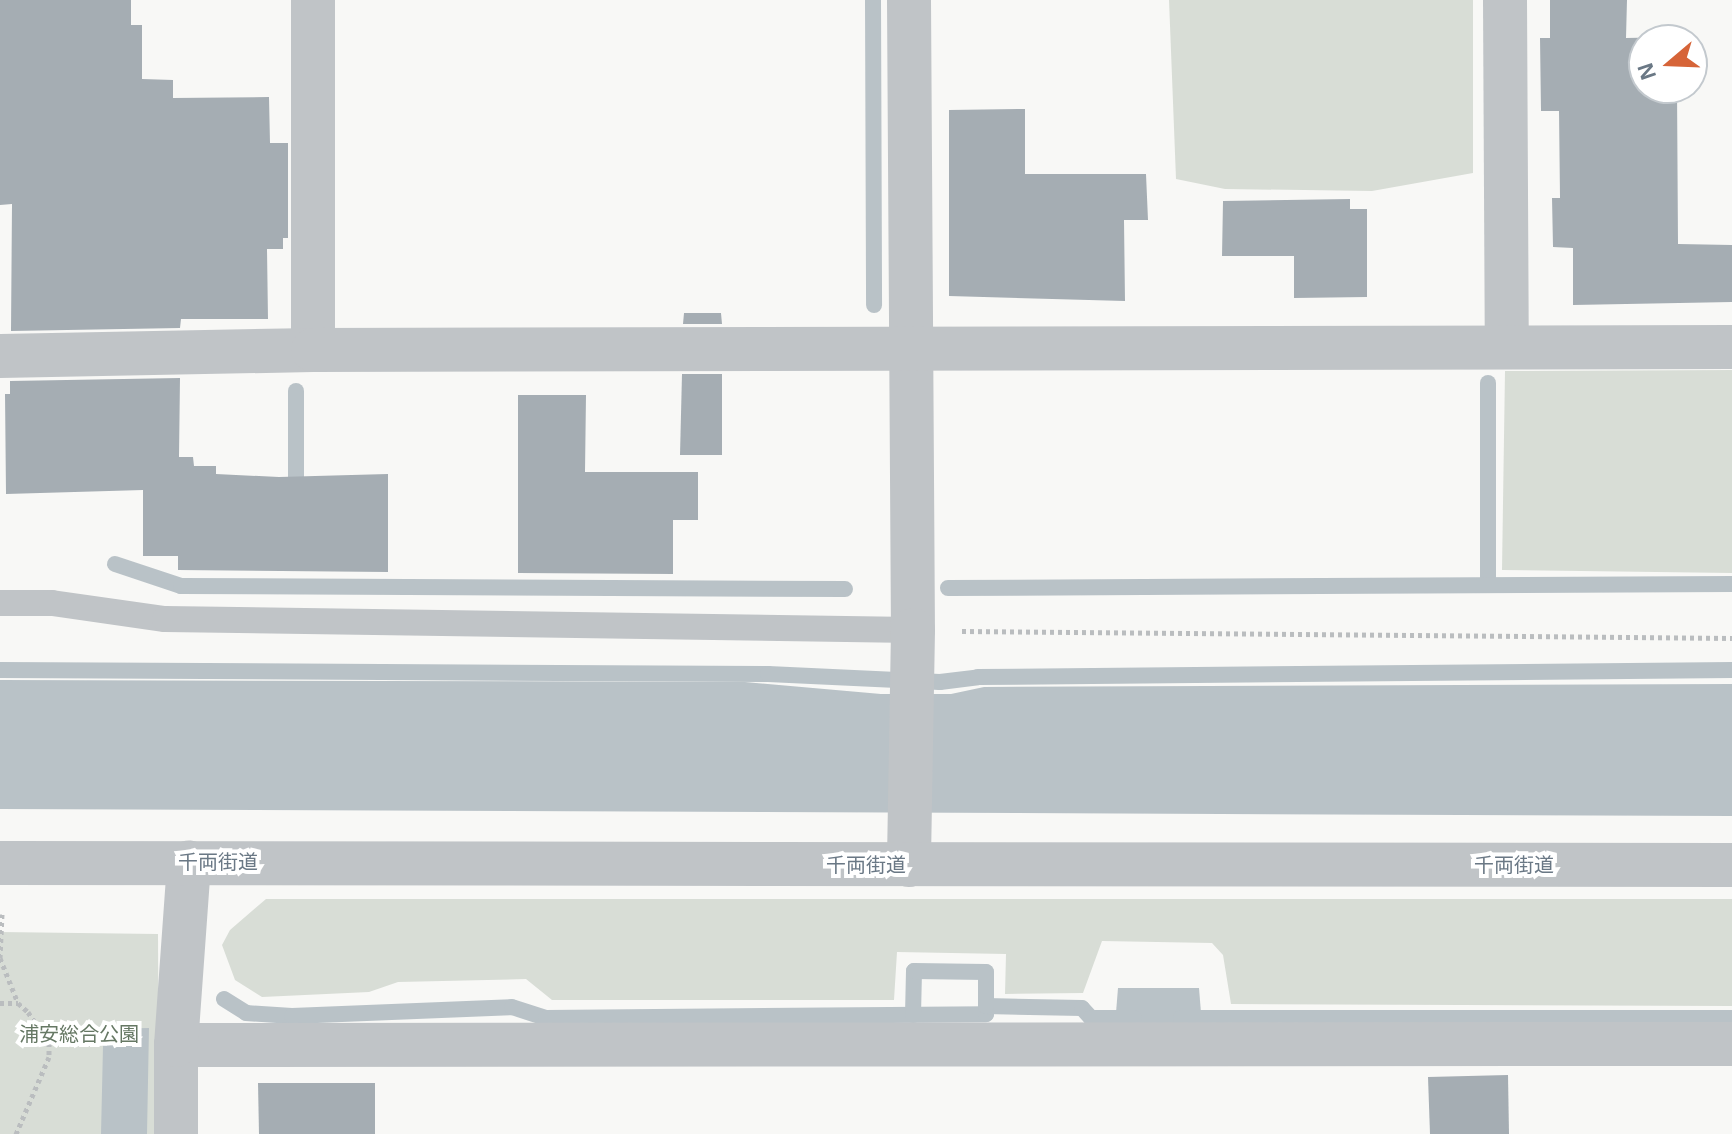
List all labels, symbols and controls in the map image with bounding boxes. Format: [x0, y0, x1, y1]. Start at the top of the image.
north arrow [1628, 24, 1708, 104]
text: N [1632, 60, 1661, 83]
street label: 千両街道 [178, 850, 258, 874]
street label: 千両街道 [826, 853, 906, 877]
street label: 千両街道 [1474, 853, 1554, 877]
park label: 浦安総合公園 [19, 1022, 139, 1046]

